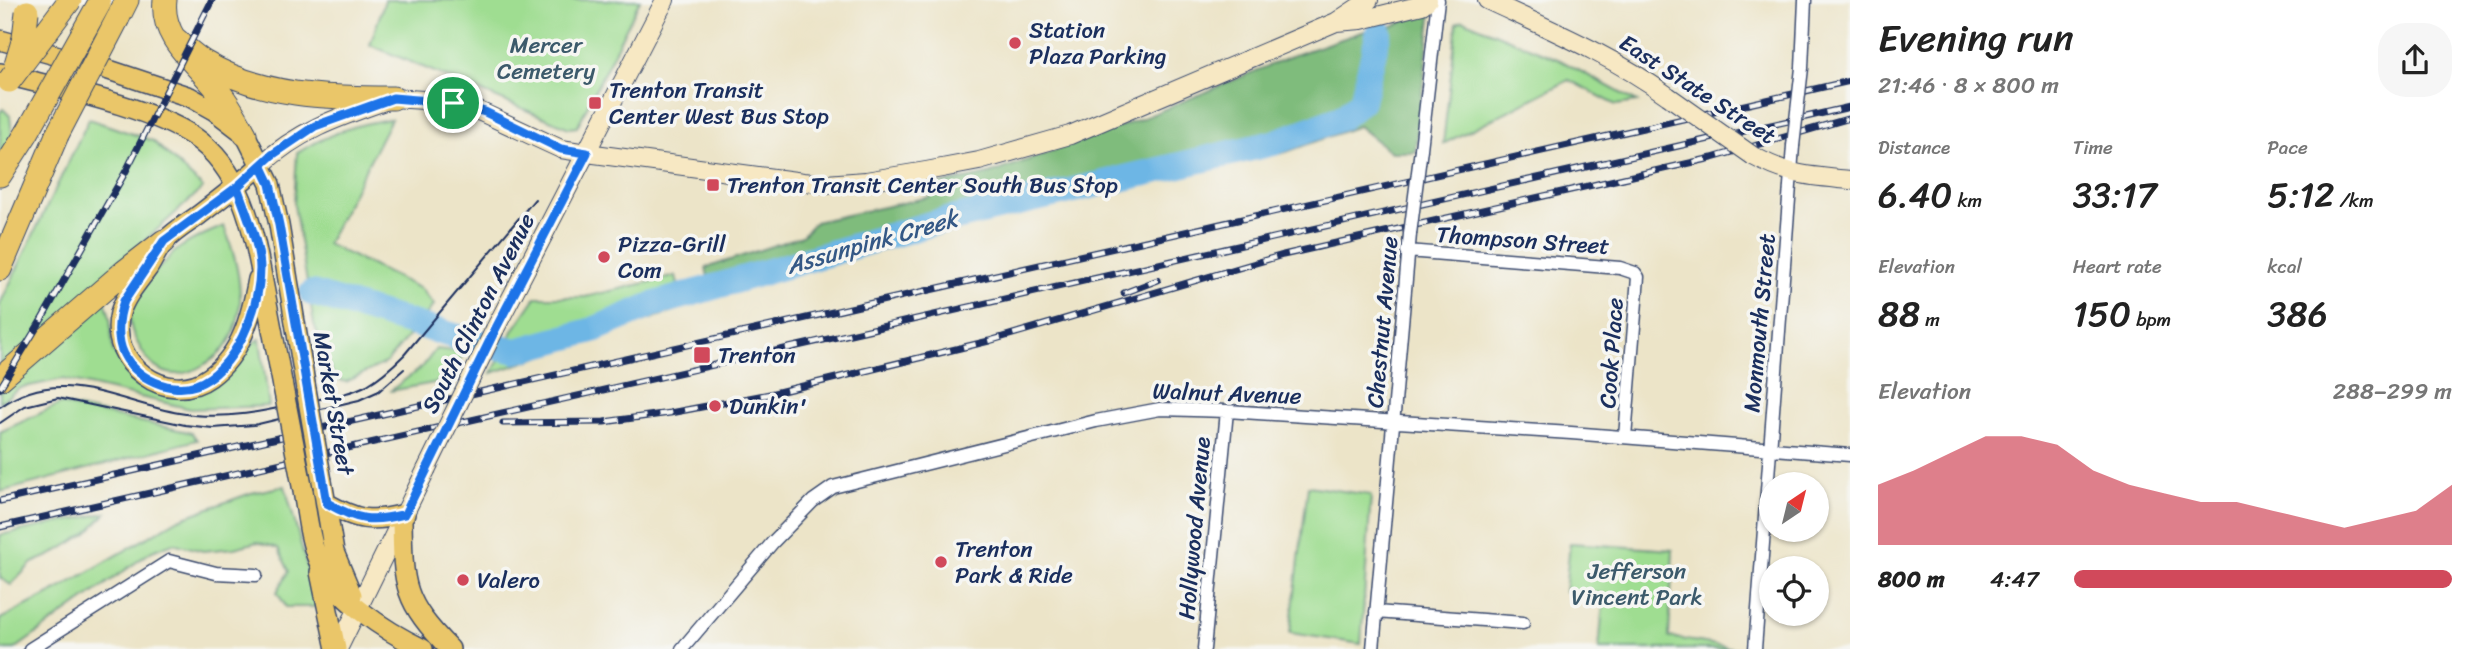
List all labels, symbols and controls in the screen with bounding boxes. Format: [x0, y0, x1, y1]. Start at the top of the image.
text: Evening run [1878, 5, 2074, 72]
place label: Station Plaza Parking [1029, 10, 1167, 77]
street label: East State Street [1611, 23, 1785, 156]
button: share [2378, 23, 2452, 97]
park label: Mercer Cemetery [497, 25, 595, 92]
marker: Station Plaza Parking [1007, 35, 1023, 51]
text: 21:46 · 8 × 800 m [1878, 65, 2059, 106]
place label: Trenton Transit Center West Bus Stop [609, 70, 829, 137]
pin [423, 73, 483, 133]
icon: arrive [434, 84, 472, 122]
marker: Trenton Transit Center West Bus Stop [587, 95, 603, 111]
text: Distance [1878, 131, 1950, 164]
text: Time [2073, 131, 2113, 164]
text: Pace [2267, 131, 2308, 164]
text: 6.40 [1878, 164, 1952, 226]
text: 33:17 [2073, 164, 2157, 226]
text: 5:12 [2267, 164, 2335, 226]
place label: Trenton Transit Center South Bus Stop [727, 165, 1118, 206]
marker: Trenton Transit Center South Bus Stop [705, 177, 721, 193]
text: km [1952, 184, 1982, 217]
text: /km [2335, 184, 2374, 217]
water label: Assunpink Creek [780, 197, 966, 287]
street label: South Clinton Avenue [410, 206, 547, 421]
street label: Thompson Street [1435, 214, 1611, 267]
place label: Pizza-Grill Com [618, 224, 726, 291]
street label: Monmouth Street [1731, 232, 1788, 414]
street label: Chestnut Avenue [1355, 234, 1410, 410]
marker: Pizza-Grill Com [596, 249, 612, 265]
text: Elevation [1878, 250, 1955, 283]
text: Heart rate [2073, 250, 2162, 283]
text: kcal [2267, 250, 2302, 283]
text: 88 [1878, 283, 1920, 345]
text: 150 [2073, 283, 2131, 345]
text: 386 [2267, 283, 2328, 345]
street label: Cook Place [1587, 296, 1636, 410]
text: m [1920, 303, 1940, 336]
text: bpm [2131, 303, 2171, 336]
street label: Market Street [301, 328, 367, 480]
place label: Trenton [718, 335, 796, 376]
marker: Trenton [692, 345, 712, 365]
street label: Walnut Avenue [1152, 370, 1302, 417]
text: Elevation [1878, 371, 1971, 412]
text: 288–299 m [2333, 371, 2452, 412]
place label: Dunkin' [729, 386, 807, 427]
marker: Dunkin' [707, 398, 723, 414]
street label: Hollywood Avenue [1166, 435, 1223, 621]
north arrow [1759, 472, 1829, 542]
map controls [1759, 472, 1829, 626]
place label: Trenton Park & Ride [955, 529, 1073, 596]
park label: Jefferson Vincent Park [1571, 551, 1703, 618]
marker: Trenton Park & Ride [933, 554, 949, 570]
button: locate [1759, 556, 1829, 626]
text: 800 m [1878, 559, 1945, 600]
text: 4:47 [1990, 559, 2039, 600]
place label: Valero [477, 560, 540, 601]
marker: Valero [455, 572, 471, 588]

